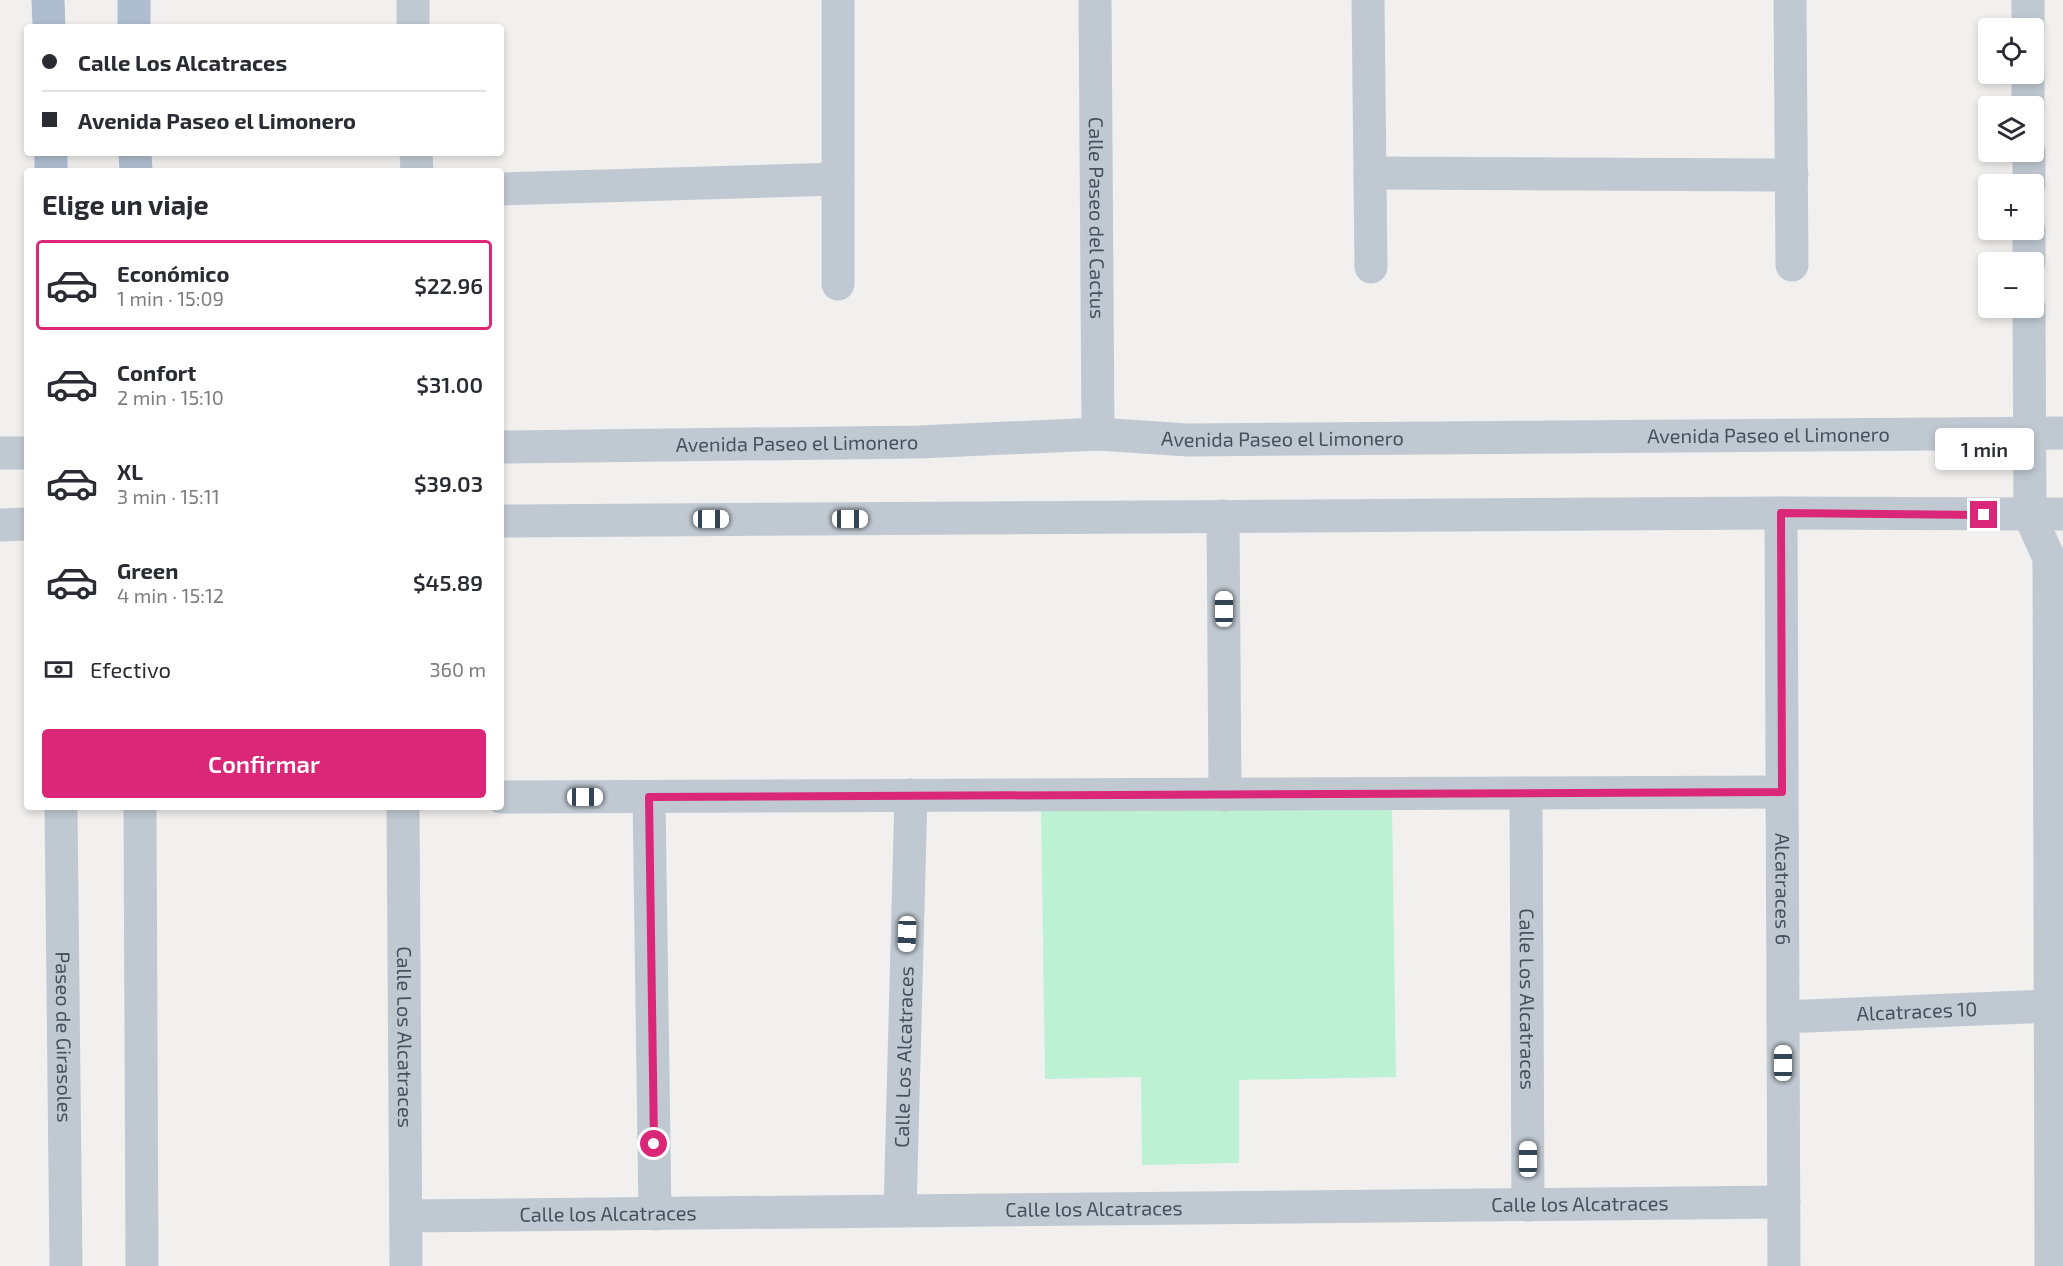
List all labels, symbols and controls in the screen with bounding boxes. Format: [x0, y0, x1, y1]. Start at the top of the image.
map controls [1978, 18, 2044, 318]
button: locate [1978, 18, 2044, 84]
text: Calle Los Alcatraces [78, 49, 287, 75]
button: layers [1978, 96, 2044, 162]
text: Avenida Paseo el Limonero [78, 107, 356, 133]
street label: Calle Paseo del Cactus [1085, 117, 1110, 319]
button: + [1978, 174, 2044, 240]
text: Elige un viaje [42, 188, 209, 220]
button: − [1978, 252, 2044, 318]
icon: car [45, 258, 99, 312]
text: Económico [117, 260, 229, 286]
text: $22.96 [414, 272, 483, 298]
text: 1 min · 15:09 [117, 286, 224, 310]
icon: car [45, 357, 99, 411]
text: Confort [117, 359, 196, 385]
text: $31.00 [416, 371, 483, 397]
text: 2 min · 15:10 [117, 385, 224, 409]
street label: Avenida Paseo el Limonero [1647, 421, 1890, 447]
street label: Avenida Paseo el Limonero [1161, 425, 1404, 451]
callout: 1 min [1934, 428, 2034, 470]
street label: Avenida Paseo el Limonero [676, 429, 918, 456]
text: 1 min [1961, 437, 2008, 461]
icon: car [45, 456, 99, 510]
text: XL [117, 458, 143, 484]
text: $39.03 [414, 470, 483, 496]
text: 3 min · 15:11 [117, 484, 220, 508]
route end [1970, 501, 1997, 528]
car [693, 510, 729, 528]
car [832, 510, 868, 528]
icon: car [45, 555, 99, 609]
text: Green [117, 557, 179, 583]
text: $45.89 [413, 569, 483, 595]
text: 4 min · 15:12 [117, 583, 224, 607]
car [1215, 591, 1233, 627]
icon: cash [42, 653, 75, 686]
text: Efectivo [90, 656, 171, 682]
text: 360 m [429, 657, 486, 681]
button: Confirmar [42, 729, 486, 798]
car [567, 788, 603, 806]
street label: Alcatraces 6 [1771, 833, 1796, 945]
street label: Calle Los Alcatraces [1516, 908, 1540, 1090]
car [897, 916, 917, 952]
street label: Calle Los Alcatraces [393, 946, 418, 1128]
street label: Paseo de Girasoles [52, 951, 77, 1123]
street label: Calle Los Alcatraces [889, 966, 917, 1148]
street label: Alcatraces 10 [1856, 996, 1978, 1025]
car [1774, 1045, 1792, 1081]
route start [640, 1130, 667, 1157]
car [1519, 1141, 1537, 1177]
street label: Calle los Alcatraces [1491, 1190, 1669, 1216]
street label: Calle los Alcatraces [1005, 1195, 1183, 1221]
street label: Calle los Alcatraces [519, 1200, 697, 1226]

